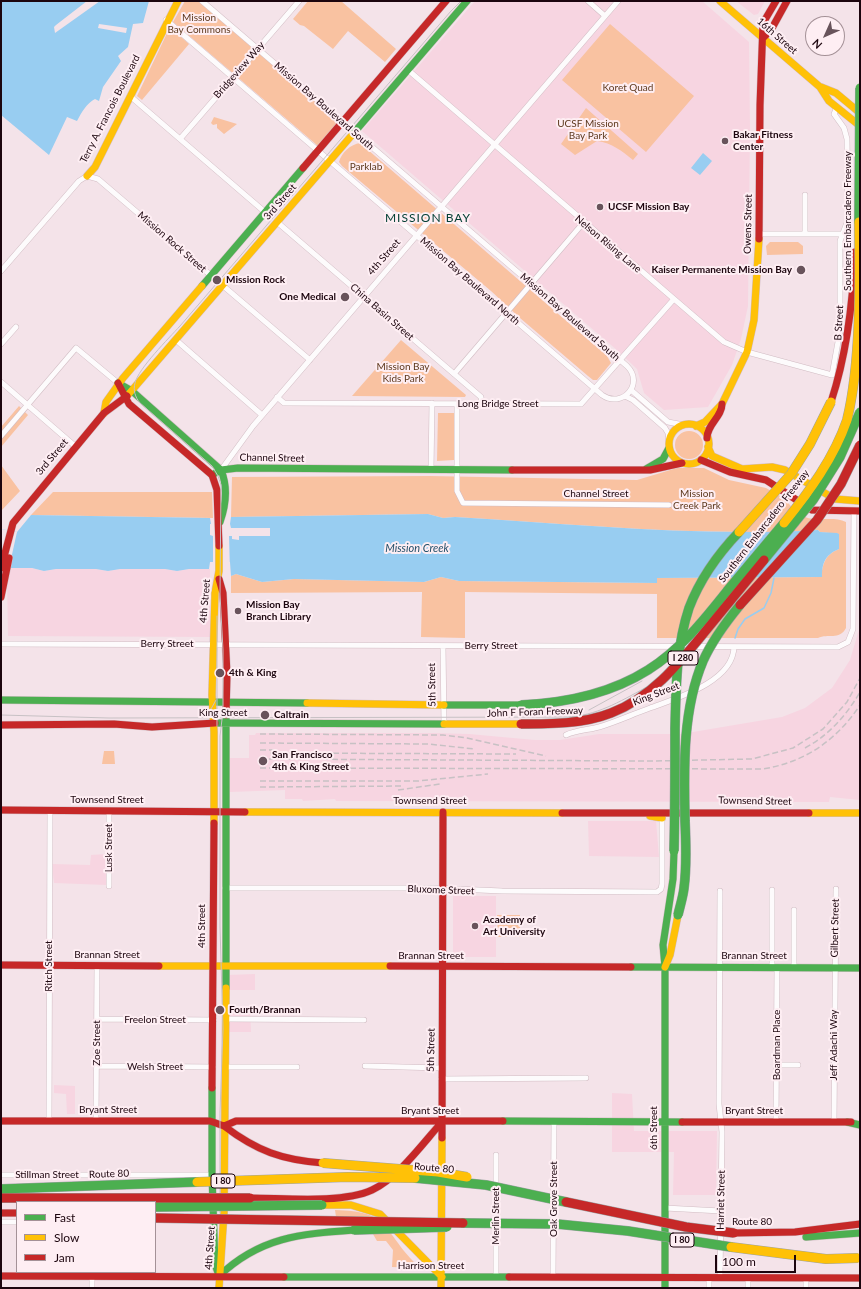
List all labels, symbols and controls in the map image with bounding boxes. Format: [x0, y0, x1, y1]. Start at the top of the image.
park label: Mission Bay Commons [167, 12, 231, 36]
street label: 16th Street [754, 15, 800, 57]
north arrow [805, 16, 845, 56]
text: N [809, 37, 824, 52]
street label: Bridgeview Way [211, 39, 267, 101]
street label: Terry A. Francois Boulevard [77, 53, 143, 165]
street label: Mission Bay Boulevard South [272, 59, 376, 153]
park label: Koret Quad [603, 82, 653, 94]
park label: UCSF Mission Bay Park [557, 118, 619, 142]
place label: Bakar Fitness Center [733, 129, 793, 152]
marker: Bakar Fitness Center [720, 136, 730, 146]
street label: Southern Embarcadero Freeway [842, 151, 854, 291]
park label: Parklab [350, 161, 382, 173]
street label: 3rd Street [261, 182, 299, 222]
street label: Owens Street [741, 194, 755, 254]
place label: UCSF Mission Bay [608, 201, 689, 213]
marker: UCSF Mission Bay [595, 202, 605, 212]
street label: Mission Rock Street [135, 209, 209, 275]
district label: MISSION BAY [385, 211, 471, 225]
street label: Nelson Rising Lane [572, 213, 644, 275]
street label: Mission Bay Boulevard North [418, 234, 522, 328]
street label: 4th Street [365, 237, 403, 277]
place label: Kaiser Permanente Mission Bay [651, 264, 792, 276]
marker: Kaiser Permanente Mission Bay [795, 264, 807, 276]
street label: Mission Bay Boulevard South [518, 270, 622, 364]
marker: Mission Rock [211, 274, 223, 286]
place label: Mission Rock [226, 274, 285, 286]
street label: China Basin Street [348, 281, 416, 343]
place label: One Medical [279, 291, 336, 303]
marker: One Medical [339, 291, 351, 303]
street label: B Street [832, 305, 846, 341]
park label: Mission Bay Kids Park [377, 361, 429, 384]
street label: Long Bridge Street [457, 398, 539, 410]
street label: 3rd Street [33, 436, 71, 478]
street label: Channel Street [239, 451, 305, 465]
street label: Southern Embarcadero Freeway [716, 467, 812, 585]
street label: Channel Street [564, 488, 628, 500]
park label: Mission Creek Park [673, 488, 721, 512]
water label: Mission Creek [385, 541, 449, 555]
street label: 4th Street [197, 579, 213, 623]
place label: Mission Bay Branch Library [246, 599, 311, 622]
marker: Mission Bay Branch Library [233, 606, 243, 616]
street label: Berry Street [141, 638, 193, 650]
street label: Berry Street [465, 640, 517, 652]
road number: I 280 [668, 651, 698, 665]
street label: 5th Street [426, 663, 438, 707]
marker: 4th & King [214, 667, 226, 679]
place label: 4th & King [229, 667, 277, 679]
street label: King Street [631, 680, 681, 708]
street label: John F Foran Freeway [487, 704, 583, 720]
street label: King Street [199, 707, 247, 719]
marker: Caltrain [259, 709, 271, 721]
place label: Caltrain [274, 709, 309, 721]
place label: San Francisco 4th & King Street [272, 749, 349, 772]
marker: San Francisco 4th & King Street [257, 755, 269, 767]
street label: Townsend Street [70, 794, 144, 806]
street label: Townsend Street [718, 794, 792, 808]
street label: Townsend Street [393, 795, 467, 807]
street label: Lusk Street [103, 824, 115, 872]
street label: Bluxome Street [407, 883, 475, 897]
street label: Gilbert Street [828, 898, 842, 958]
street label: 4th Street [196, 904, 208, 948]
place label: Academy of Art University [483, 914, 545, 938]
marker: Academy of Art University [470, 921, 480, 931]
street label: Ritch Street [43, 940, 55, 992]
street label: Brannan Street [74, 949, 140, 961]
street label: Brannan Street [398, 950, 464, 962]
street label: Brannan Street [721, 950, 787, 962]
marker: Fourth/Brannan [214, 1004, 226, 1016]
place label: Fourth/Brannan [229, 1004, 301, 1016]
street label: Boardman Place [771, 1010, 783, 1080]
street label: Jeff Adachi Way [828, 1010, 840, 1080]
street label: Freelon Street [124, 1014, 186, 1026]
street label: Zoe Street [91, 1020, 103, 1066]
street label: 5th Street [425, 1028, 437, 1072]
street label: Welsh Street [127, 1061, 183, 1073]
street label: Bryant Street [79, 1104, 137, 1116]
street label: Bryant Street [401, 1105, 459, 1117]
street label: Bryant Street [725, 1105, 783, 1117]
street label: 6th Street [648, 1106, 660, 1150]
street label: Route 80 [413, 1160, 455, 1176]
street label: Oak Grove Street [548, 1161, 560, 1237]
street label: Route 80 [89, 1167, 129, 1181]
street label: Stillman Street [15, 1169, 79, 1181]
street label: Harriet Street [714, 1170, 728, 1230]
road number: I 80 [211, 1174, 235, 1188]
street label: Merlin Street [490, 1187, 502, 1245]
legend [16, 1201, 156, 1273]
text: Fast [54, 1210, 75, 1225]
street label: Route 80 [732, 1216, 772, 1228]
street label: 4th Street [202, 1226, 218, 1270]
text: Slow [54, 1230, 79, 1245]
road number: I 80 [670, 1233, 694, 1247]
scale bar [717, 1247, 798, 1273]
text: Jam [54, 1250, 75, 1265]
text: 100 m [722, 1254, 756, 1269]
street label: Harrison Street [398, 1260, 464, 1272]

